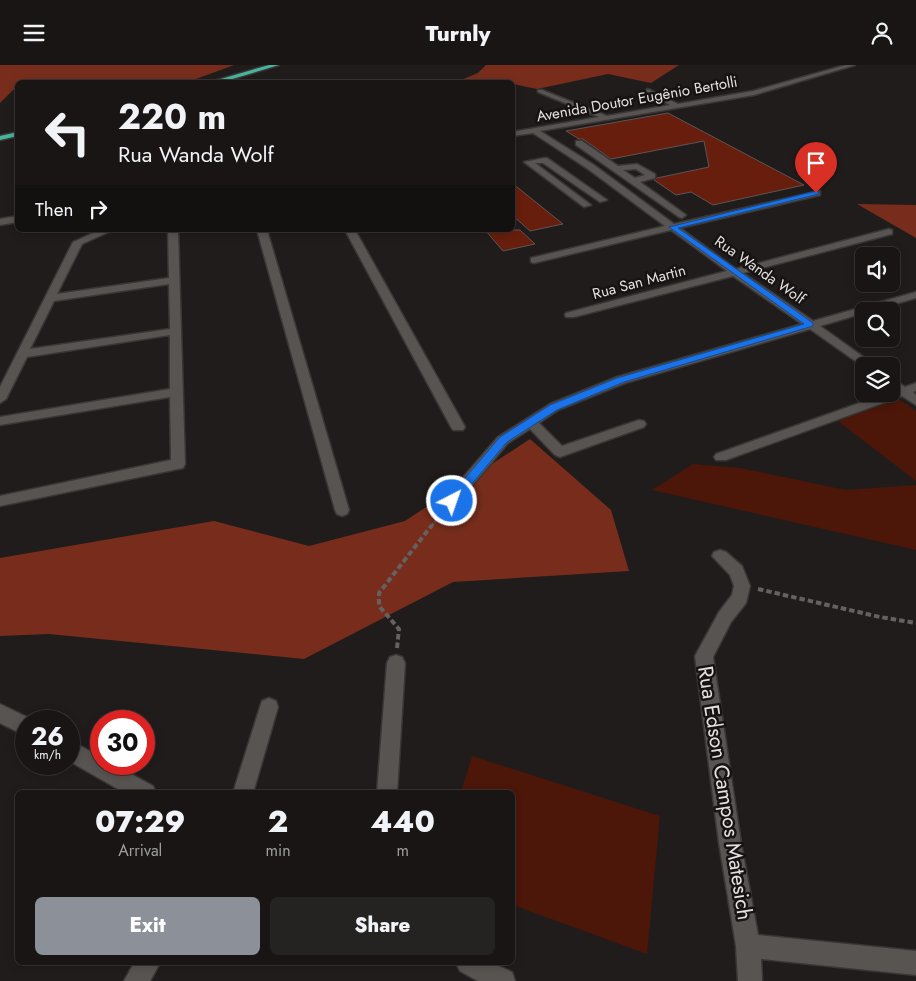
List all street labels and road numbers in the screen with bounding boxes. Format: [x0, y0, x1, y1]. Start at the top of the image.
street label: Avenida Doutor Eugênio Bertolli [535, 70, 739, 128]
street label: Rua Wanda Wolf [710, 231, 810, 310]
street label: Rua San Martin [590, 259, 688, 305]
street label: Rua Edson Campos Matesich [690, 664, 760, 922]

